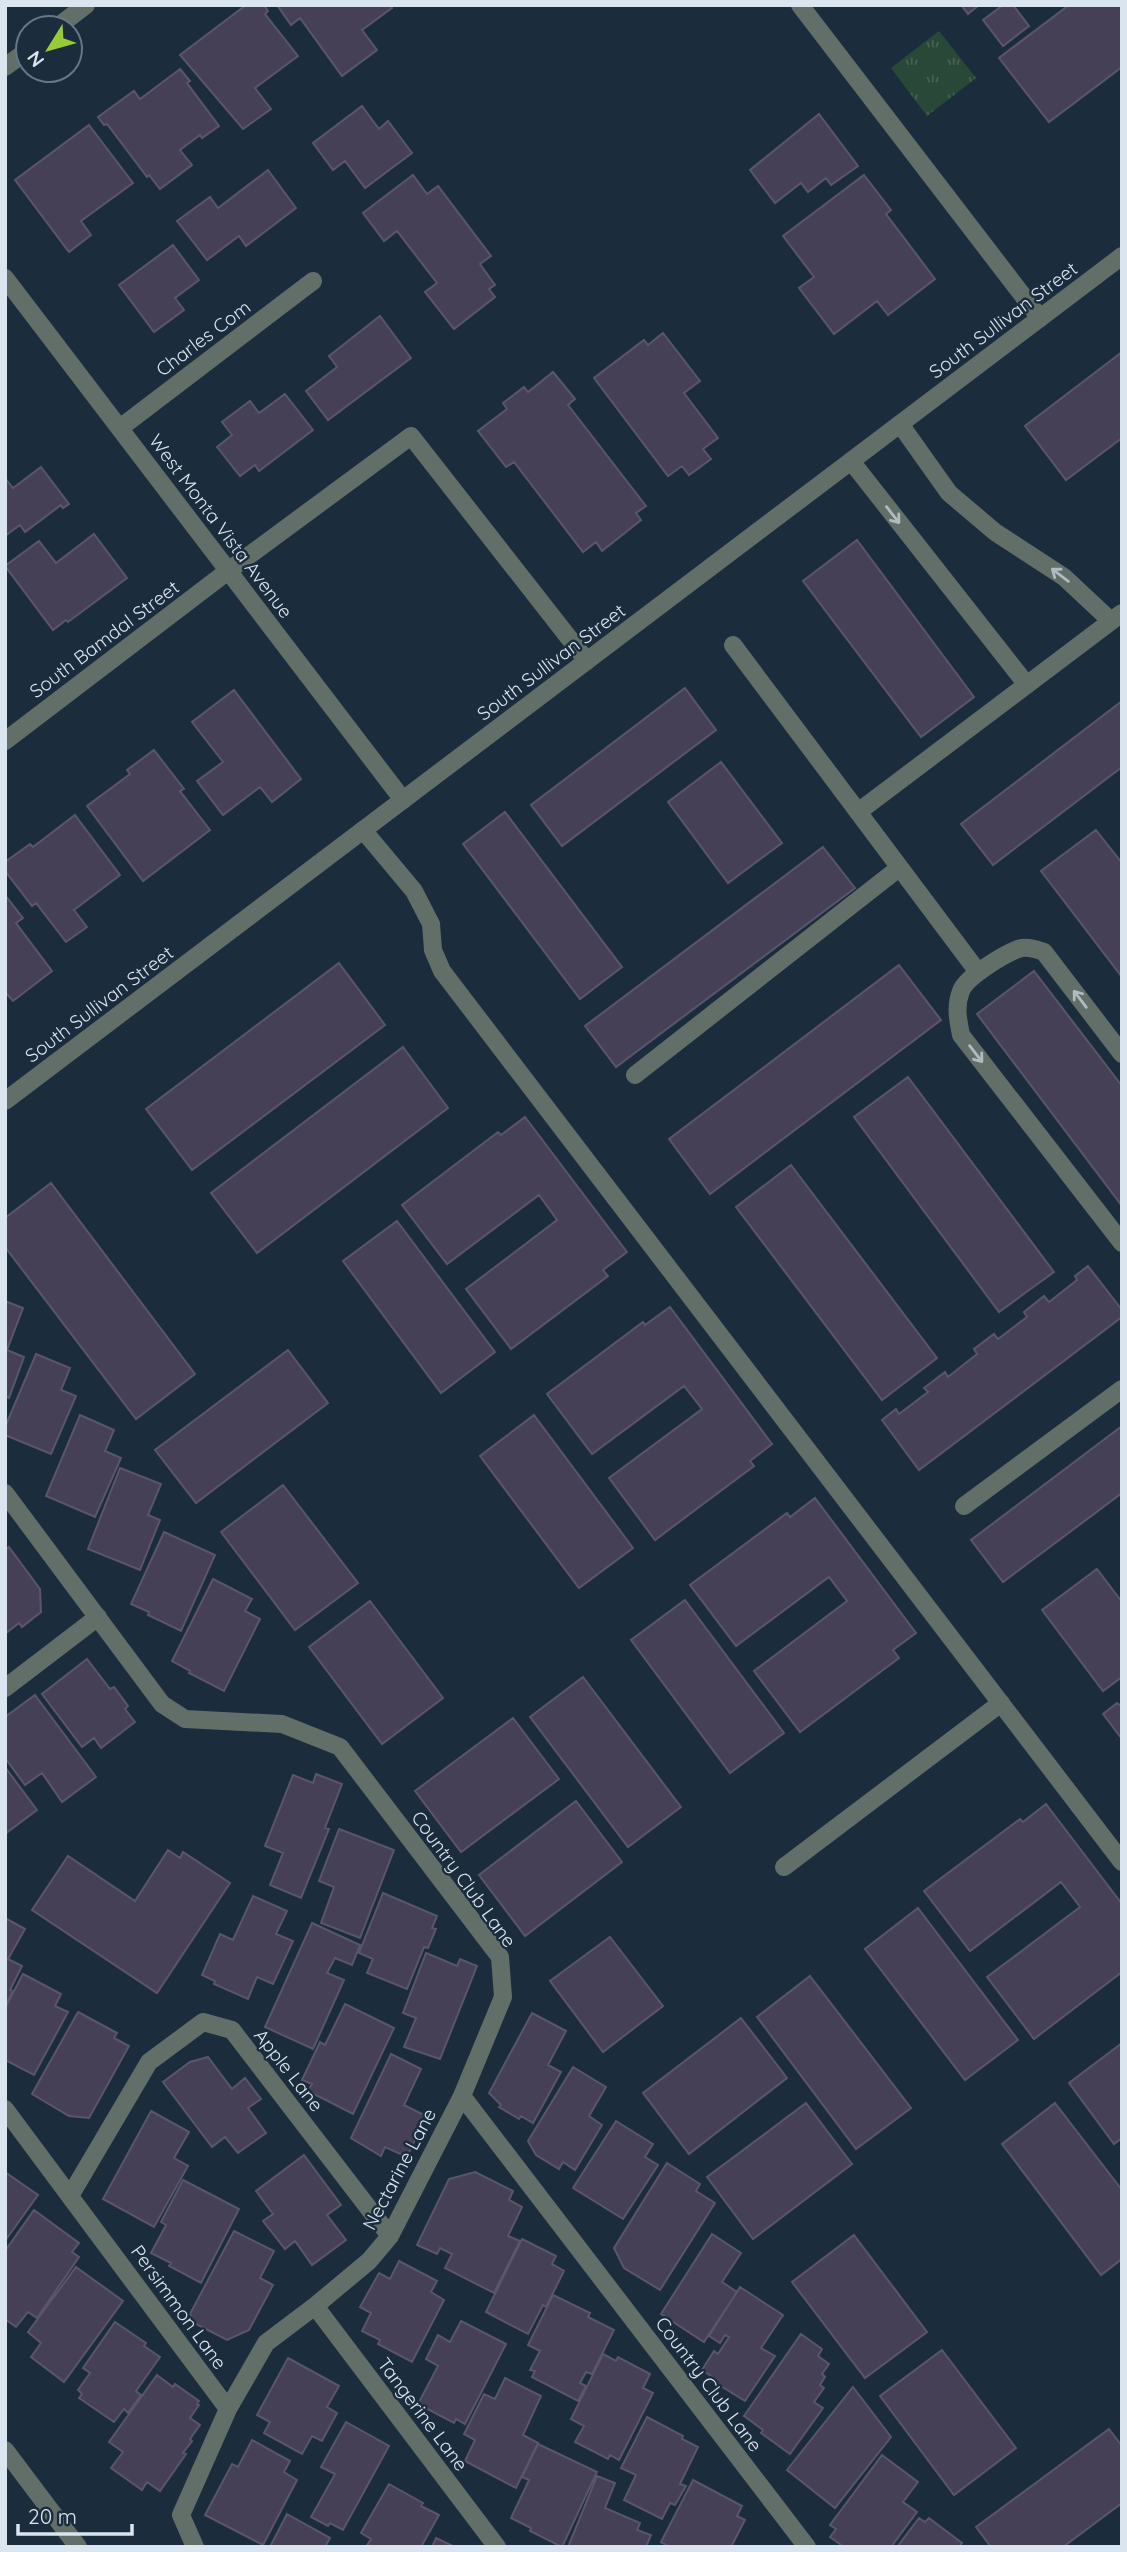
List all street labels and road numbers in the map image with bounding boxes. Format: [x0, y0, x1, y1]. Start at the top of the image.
street label: South Sullivan Street [924, 256, 1082, 384]
street label: Charles Com [151, 295, 255, 381]
street label: West Monta Vista Avenue [144, 429, 298, 623]
street label: South Bamdal Street [24, 575, 184, 703]
street label: South Sullivan Street [472, 598, 630, 726]
street label: South Sullivan Street [20, 940, 178, 1068]
street label: Country Club Lane [406, 1806, 522, 1952]
street label: Apple Lane [249, 2024, 329, 2116]
street label: Nectarine Lane [357, 2104, 441, 2234]
street label: Persimmon Lane [126, 2240, 232, 2374]
street label: Country Club Lane [650, 2312, 768, 2456]
street label: Tangerine Lane [373, 2353, 473, 2475]

